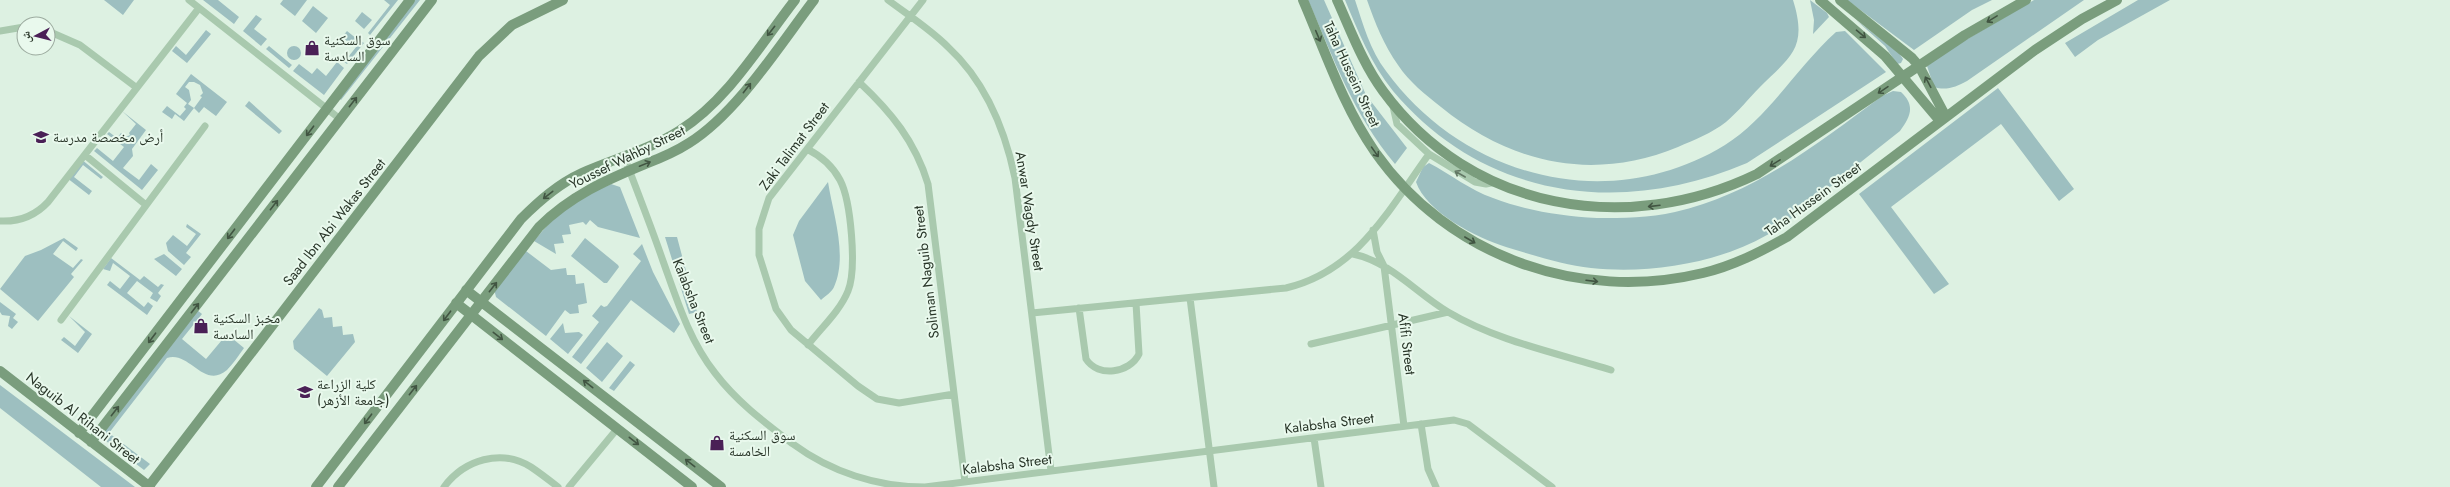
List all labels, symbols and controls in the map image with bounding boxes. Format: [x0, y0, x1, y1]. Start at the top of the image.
one-way arrow [1987, 15, 1998, 23]
north arrow [16, 16, 56, 56]
street label: Taha Hussein Street [1319, 18, 1386, 131]
one-way arrow [767, 25, 776, 36]
one-way arrow [1315, 29, 1322, 41]
one-way arrow [1856, 29, 1866, 38]
text: ش [17, 30, 35, 44]
place label: سوق السكنية السادسة [324, 30, 391, 66]
shop icon: سوق السكنية السادسة [303, 39, 321, 57]
one-way arrow [1924, 77, 1931, 89]
one-way arrow [743, 82, 751, 93]
one-way arrow [1878, 86, 1889, 95]
one-way arrow [349, 97, 358, 108]
street label: Zaki Talimat Street [754, 97, 834, 194]
street label: Youssef Wahby Street [566, 120, 689, 194]
one-way arrow [305, 125, 314, 136]
place label: أرض مخصصة مدرسة [53, 127, 163, 147]
school or university icon: أرض مخصصة مدرسة [32, 128, 50, 146]
one-way arrow [1371, 147, 1379, 158]
street label: Anwar Wagdy Street [1011, 150, 1049, 273]
street label: Saad Ibn Abi Wakas Street [278, 154, 390, 290]
street label: Taha Hussein Street [1761, 157, 1866, 241]
one-way arrow [1770, 159, 1781, 167]
one-way arrow [638, 160, 650, 168]
one-way arrow [1454, 169, 1466, 177]
one-way arrow [542, 191, 553, 199]
one-way arrow [270, 200, 278, 211]
one-way arrow [1648, 202, 1661, 210]
street label: Soliman Naguib Street [908, 204, 944, 339]
one-way arrow [227, 229, 235, 240]
one-way arrow [1464, 236, 1476, 244]
street label: Kalabsha Street [668, 256, 720, 347]
one-way arrow [1585, 277, 1598, 285]
one-way arrow [488, 281, 497, 292]
one-way arrow [190, 303, 199, 314]
place label: مخبز السكنية السادسة [213, 308, 280, 344]
one-way arrow [442, 310, 451, 321]
street label: Afifi Street [1393, 312, 1421, 377]
shop icon: مخبز السكنية السادسة [192, 317, 210, 335]
one-way arrow [148, 332, 156, 343]
one-way arrow [493, 332, 504, 340]
street label: Naguib Al Rihani Street [22, 367, 145, 469]
place label: كلية الزراعة (جامعة الأزهر) [317, 374, 390, 410]
one-way arrow [582, 379, 593, 388]
school or university icon: كلية الزراعة (جامعة الأزهر) [296, 383, 314, 401]
one-way arrow [409, 384, 417, 395]
one-way arrow [111, 406, 119, 417]
street label: Kalabsha Street [1283, 408, 1375, 438]
one-way arrow [364, 414, 372, 425]
place label: سوق السكنية الخامسة [729, 425, 796, 461]
shop icon: سوق السكنية الخامسة [708, 434, 726, 452]
one-way arrow [628, 437, 639, 446]
street label: Kalabsha Street [961, 449, 1053, 479]
one-way arrow [685, 459, 696, 467]

